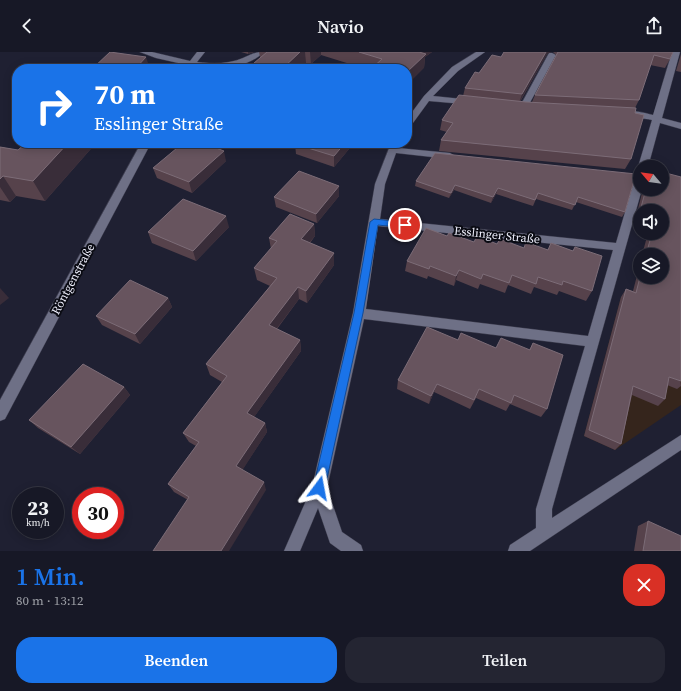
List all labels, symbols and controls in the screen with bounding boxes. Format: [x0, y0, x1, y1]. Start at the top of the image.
text: Navio [317, 14, 364, 39]
icon: back [16, 15, 38, 37]
icon: share [643, 15, 665, 37]
text: 70 m [94, 75, 156, 113]
icon: right [28, 80, 80, 132]
text: Esslinger Straße [94, 111, 223, 136]
north arrow [633, 160, 669, 196]
map controls [633, 160, 669, 284]
button: sound [633, 204, 669, 240]
pin [388, 208, 422, 242]
icon: arrive [394, 214, 416, 236]
street label: Esslinger Straße [453, 223, 541, 247]
street label: Röntgenstraße [48, 241, 98, 317]
button: layers [633, 248, 669, 284]
position arrow [298, 467, 340, 509]
speed limit sign: 30 [72, 487, 124, 539]
text: 23 [27, 494, 49, 522]
text: km/h [26, 516, 50, 529]
text: 1 Min. [16, 560, 85, 593]
button: close [623, 564, 665, 606]
text: 80 m · 13:12 [16, 592, 84, 609]
button: Beenden [16, 637, 337, 683]
button: Teilen [345, 637, 665, 683]

